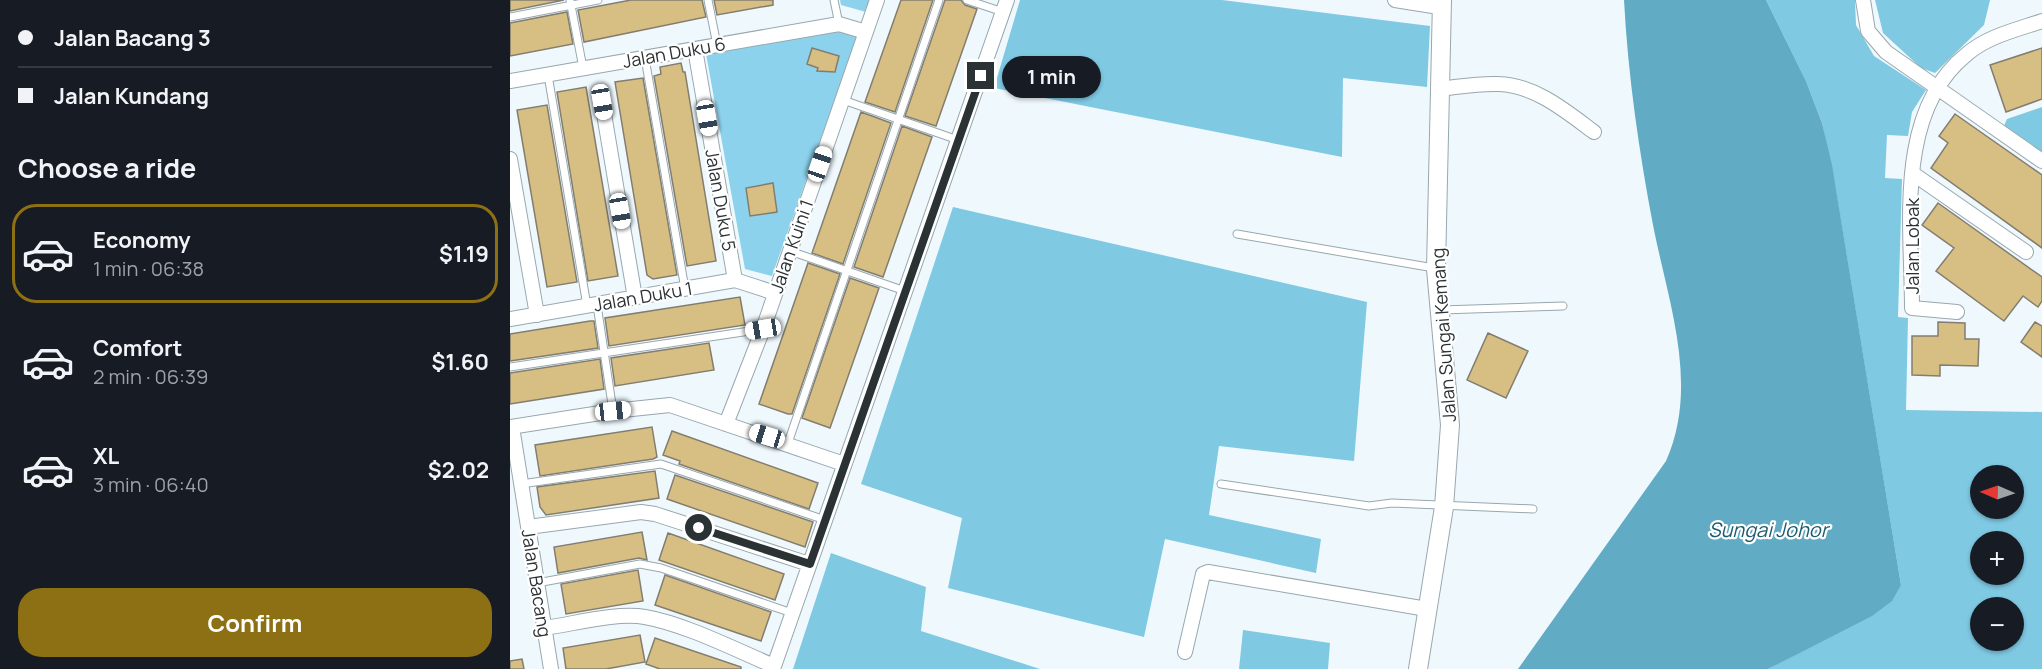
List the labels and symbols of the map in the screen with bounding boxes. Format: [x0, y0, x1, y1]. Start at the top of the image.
street label: Jalan Duku 6 [621, 31, 727, 73]
callout: 1 min [1002, 55, 1101, 97]
route end [967, 62, 994, 89]
car [590, 83, 614, 121]
car [695, 99, 719, 137]
car [806, 144, 834, 184]
street label: Jalan Duku 5 [700, 147, 742, 253]
car [608, 192, 632, 230]
street label: Jalan Kuini 1 [764, 196, 818, 296]
street label: Jalan Lobak [1900, 197, 1924, 294]
street label: Jalan Sungai Kemang [1425, 247, 1461, 423]
street label: Jalan Duku 1 [592, 276, 694, 316]
car [744, 317, 782, 341]
car [594, 400, 632, 422]
car [747, 422, 787, 450]
north arrow [1970, 465, 2024, 519]
route start [685, 514, 712, 541]
water label: Sungai Johor [1708, 516, 1831, 543]
street label: Jalan Bacang [517, 527, 557, 639]

